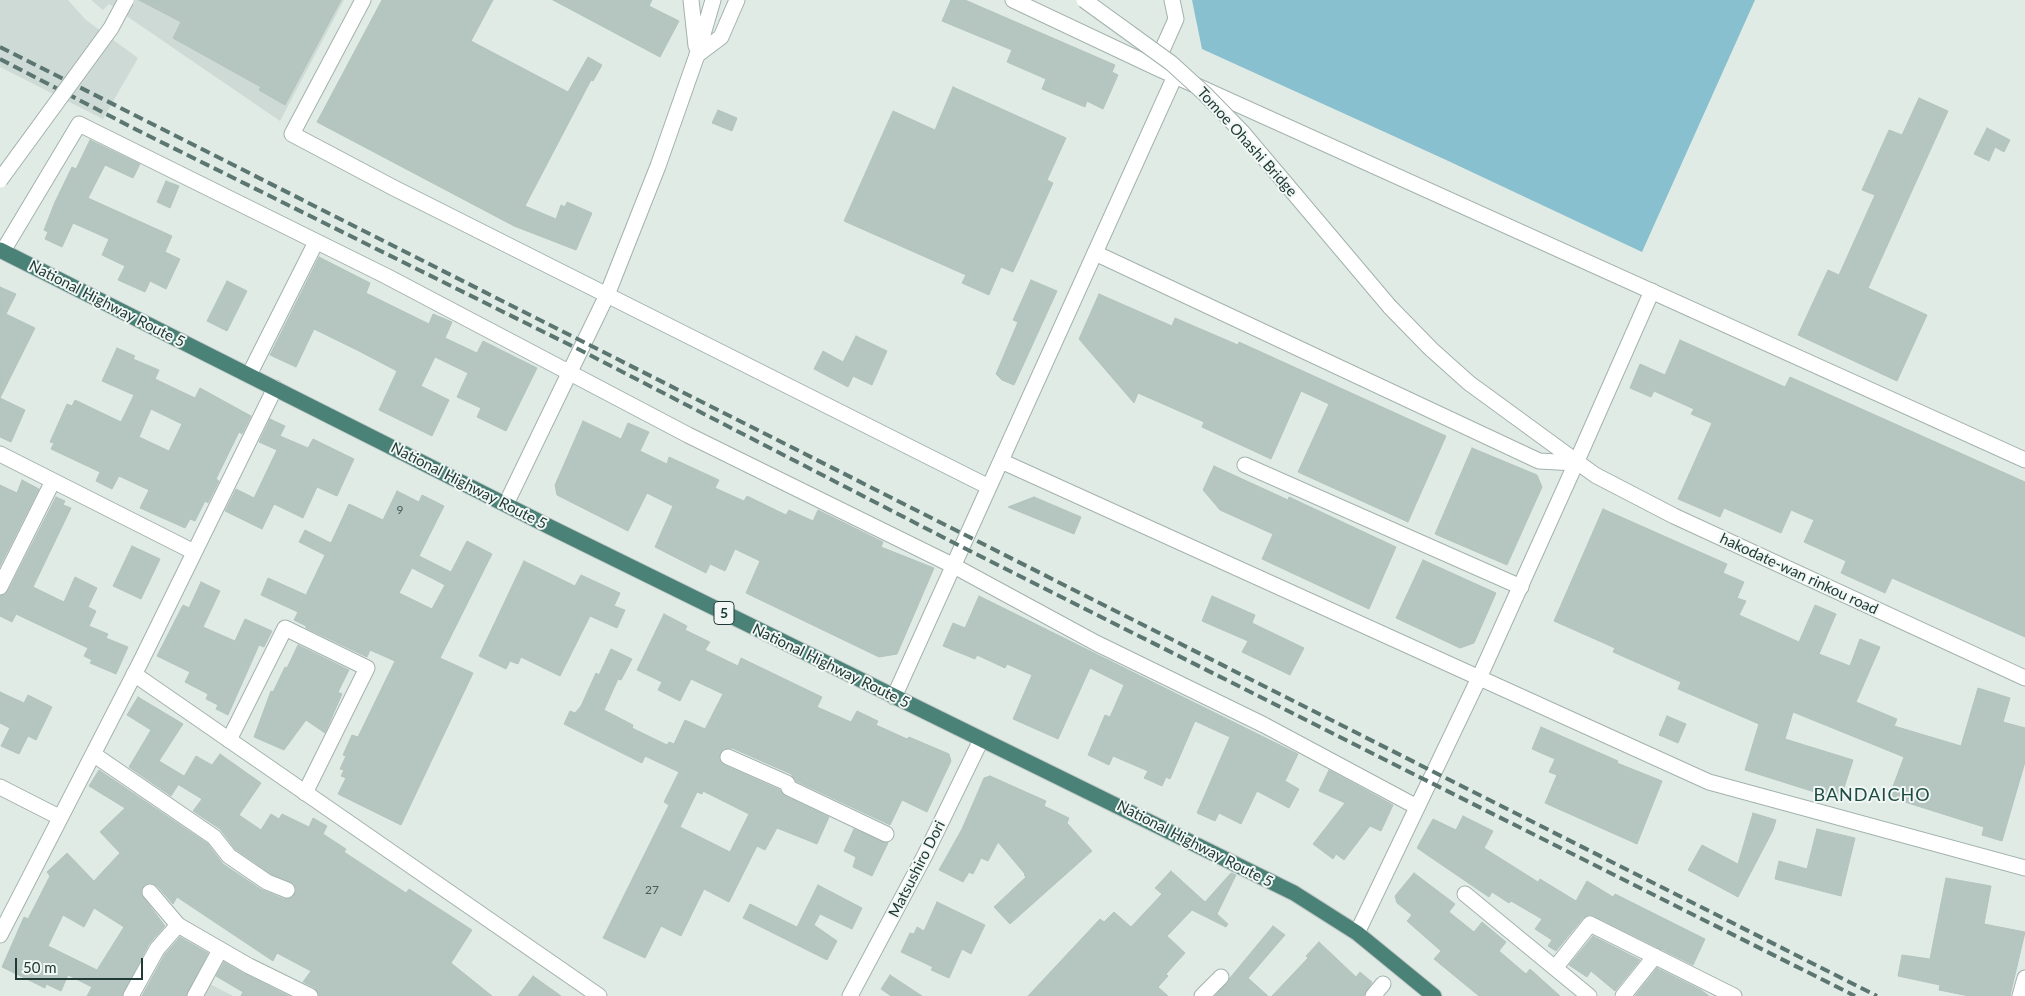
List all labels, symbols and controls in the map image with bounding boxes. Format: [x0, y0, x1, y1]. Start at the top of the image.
street label: Tomoe Ohashi Bridge [1193, 84, 1301, 200]
street label: National Highway Route 5 [26, 257, 188, 351]
street label: National Highway Route 5 [388, 439, 550, 533]
house number: 9 [397, 503, 403, 517]
street label: hakodate-wan rinkou road [1717, 529, 1881, 619]
road number: 5 [714, 602, 734, 624]
street label: National Highway Route 5 [749, 620, 913, 712]
district label: BANDAICHO [1812, 784, 1932, 806]
street label: National Highway Route 5 [1114, 797, 1276, 891]
street label: Matsushiro Dori [885, 818, 949, 920]
house number: 27 [645, 883, 659, 897]
scale bar [18, 948, 145, 980]
text: 50 m [23, 958, 57, 976]

